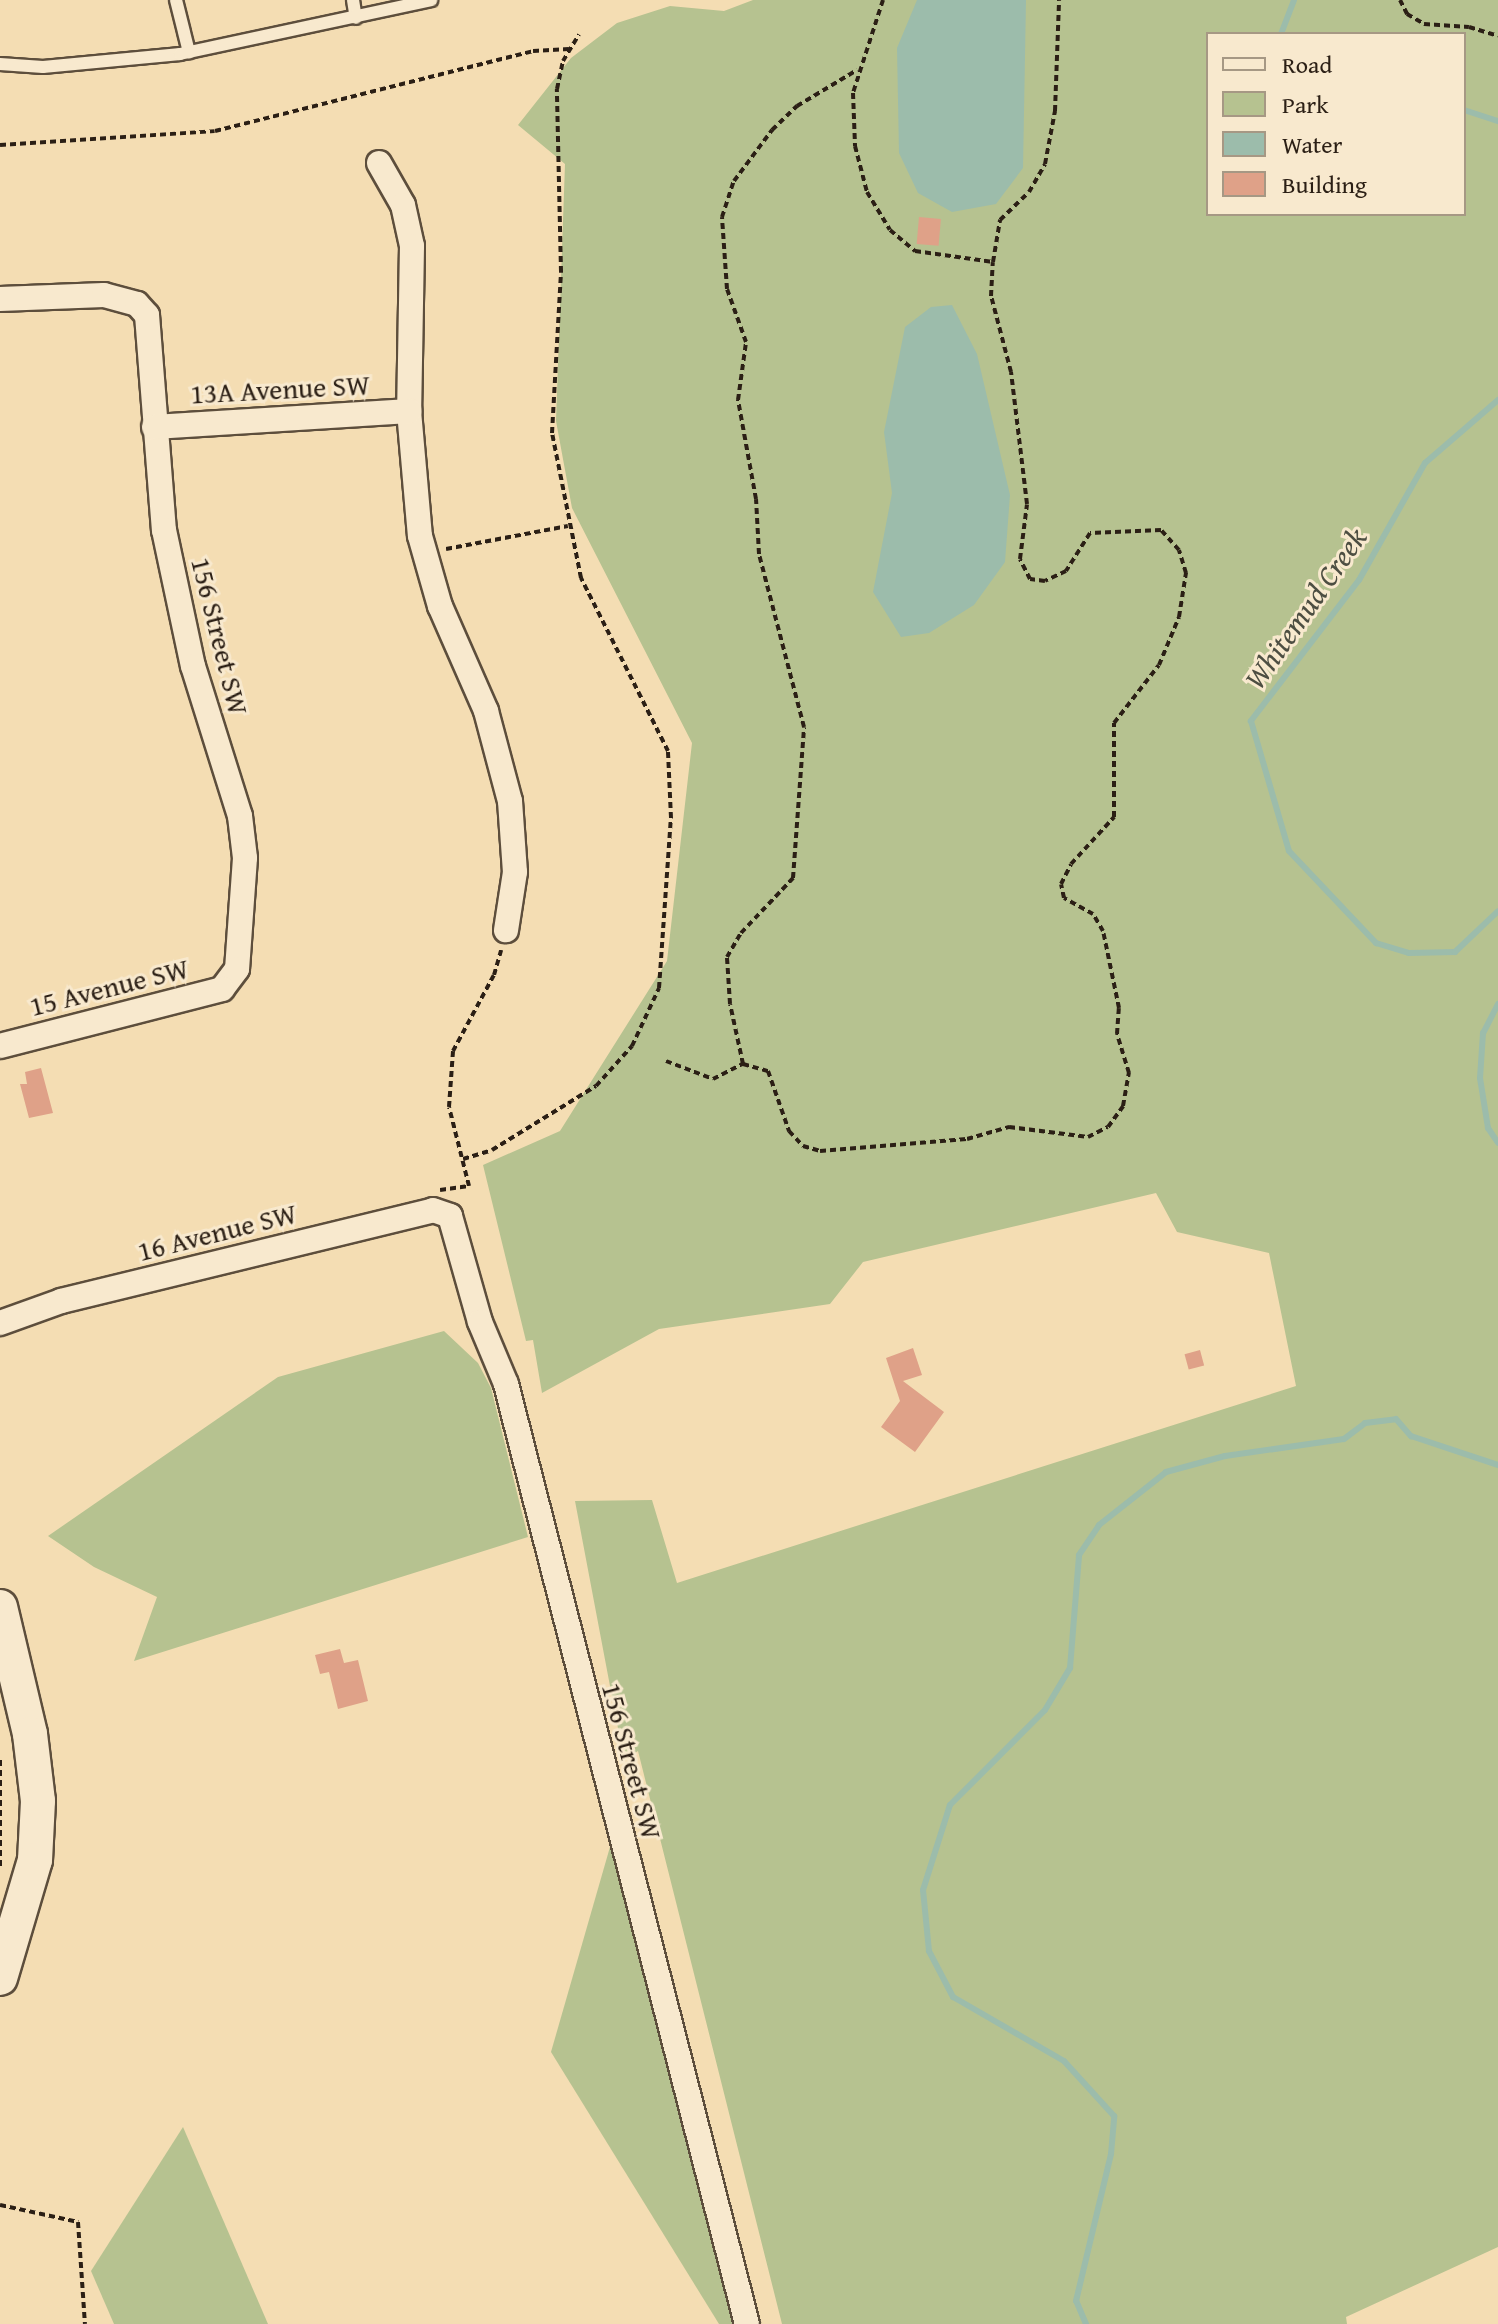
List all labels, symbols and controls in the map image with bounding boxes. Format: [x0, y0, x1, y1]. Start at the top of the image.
legend [1206, 32, 1466, 216]
text: Road [1282, 47, 1332, 82]
text: Park [1282, 87, 1328, 122]
text: Water [1282, 127, 1342, 162]
text: Building [1282, 167, 1367, 202]
street label: 13A Avenue SW [189, 368, 371, 410]
water label: Whitemud Creek [1236, 520, 1374, 696]
street label: 156 Street SW [184, 554, 256, 718]
street label: 15 Avenue SW [26, 951, 192, 1023]
street label: 16 Avenue SW [134, 1196, 300, 1268]
street label: 156 Street SW [595, 1679, 669, 1843]

